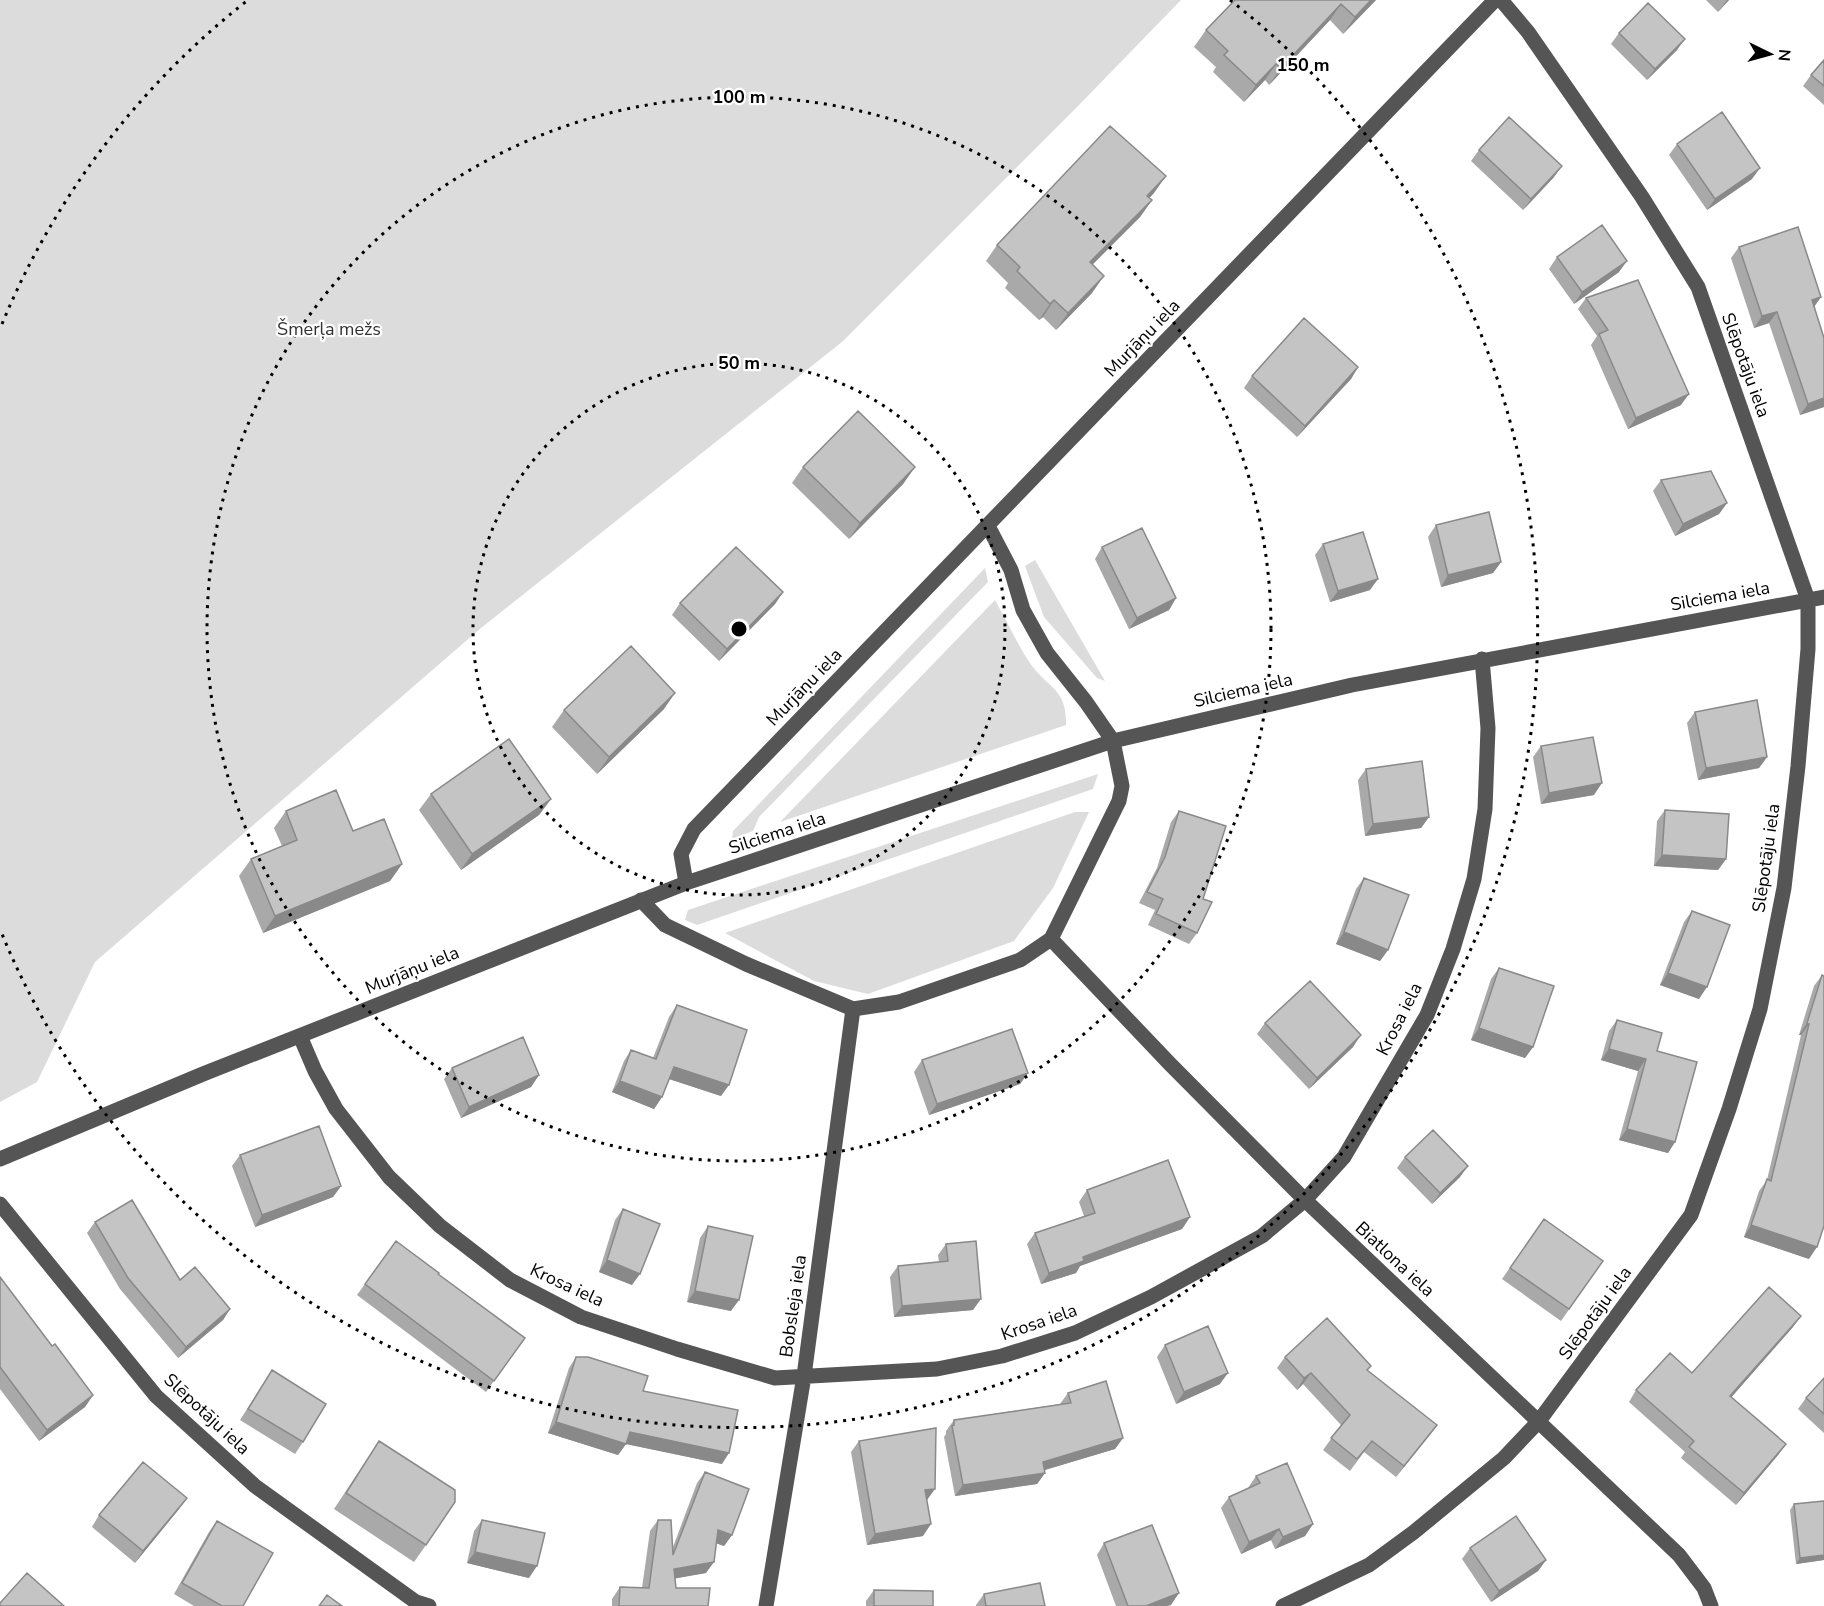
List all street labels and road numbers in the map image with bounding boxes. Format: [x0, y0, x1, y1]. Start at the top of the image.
street label: Murjāņu iela [1099, 294, 1185, 382]
street label: Slēpotāju iela [1716, 309, 1776, 421]
street label: Silciema iela [1668, 575, 1772, 617]
street label: Murjāņu iela [761, 643, 847, 731]
street label: Silciema iela [1191, 667, 1295, 713]
street label: Slēpotāju iela [1746, 802, 1786, 914]
street label: Silciema iela [725, 806, 829, 860]
street label: Murjāņu iela [361, 940, 463, 1000]
street label: Krosa iela [1370, 978, 1428, 1060]
street label: Biatlona iela [1350, 1216, 1440, 1302]
street label: Bobsleja iela [774, 1253, 812, 1359]
street label: Krosa iela [526, 1257, 608, 1313]
street label: Slēpotāju iela [1553, 1262, 1637, 1364]
street label: Krosa iela [998, 1298, 1080, 1346]
street label: Slēpotāju iela [159, 1368, 255, 1460]

